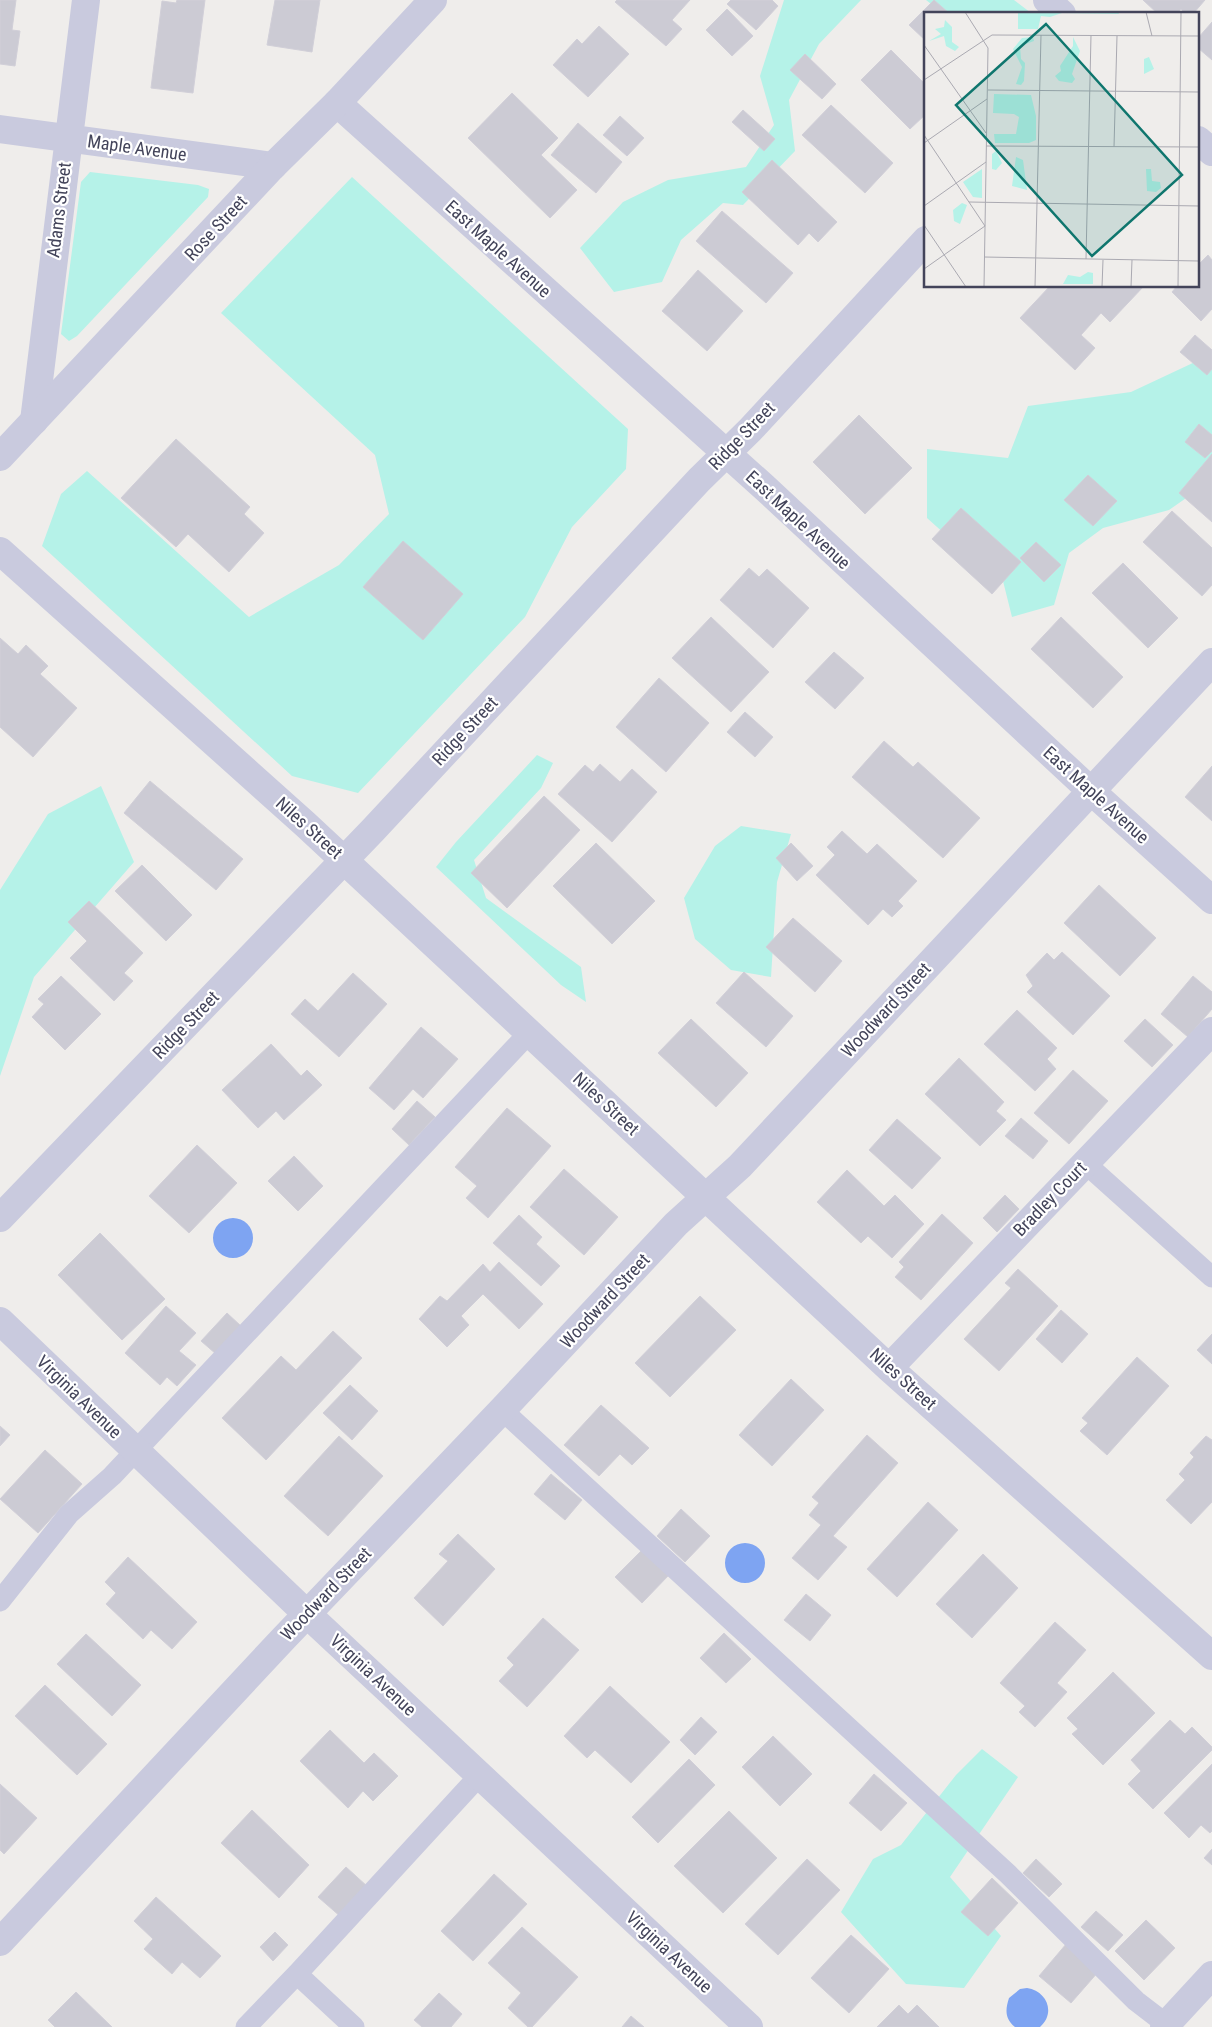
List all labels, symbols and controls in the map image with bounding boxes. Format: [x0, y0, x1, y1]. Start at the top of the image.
inset map [924, 12, 1200, 288]
street label: Maple Avenue [86, 130, 188, 165]
street label: Adams Street [42, 161, 75, 259]
street label: Rose Street [180, 191, 251, 265]
street label: East Maple Avenue [441, 196, 555, 302]
street label: Ridge Street [704, 397, 779, 474]
street label: East Maple Avenue [742, 466, 855, 573]
street label: Ridge Street [428, 692, 502, 769]
street label: East Maple Avenue [1039, 742, 1153, 848]
street label: Niles Street [272, 792, 347, 863]
street label: Woodward Street [837, 958, 935, 1061]
street label: Ridge Street [148, 986, 223, 1063]
street label: Niles Street [569, 1068, 644, 1139]
street label: Bradley Court [1009, 1157, 1090, 1240]
street label: Woodward Street [556, 1249, 654, 1352]
street label: Niles Street [866, 1343, 941, 1414]
street label: Virginia Avenue [33, 1351, 126, 1442]
street label: Woodward Street [276, 1543, 375, 1645]
street label: Virginia Avenue [326, 1629, 421, 1720]
street label: Virginia Avenue [622, 1906, 717, 1997]

